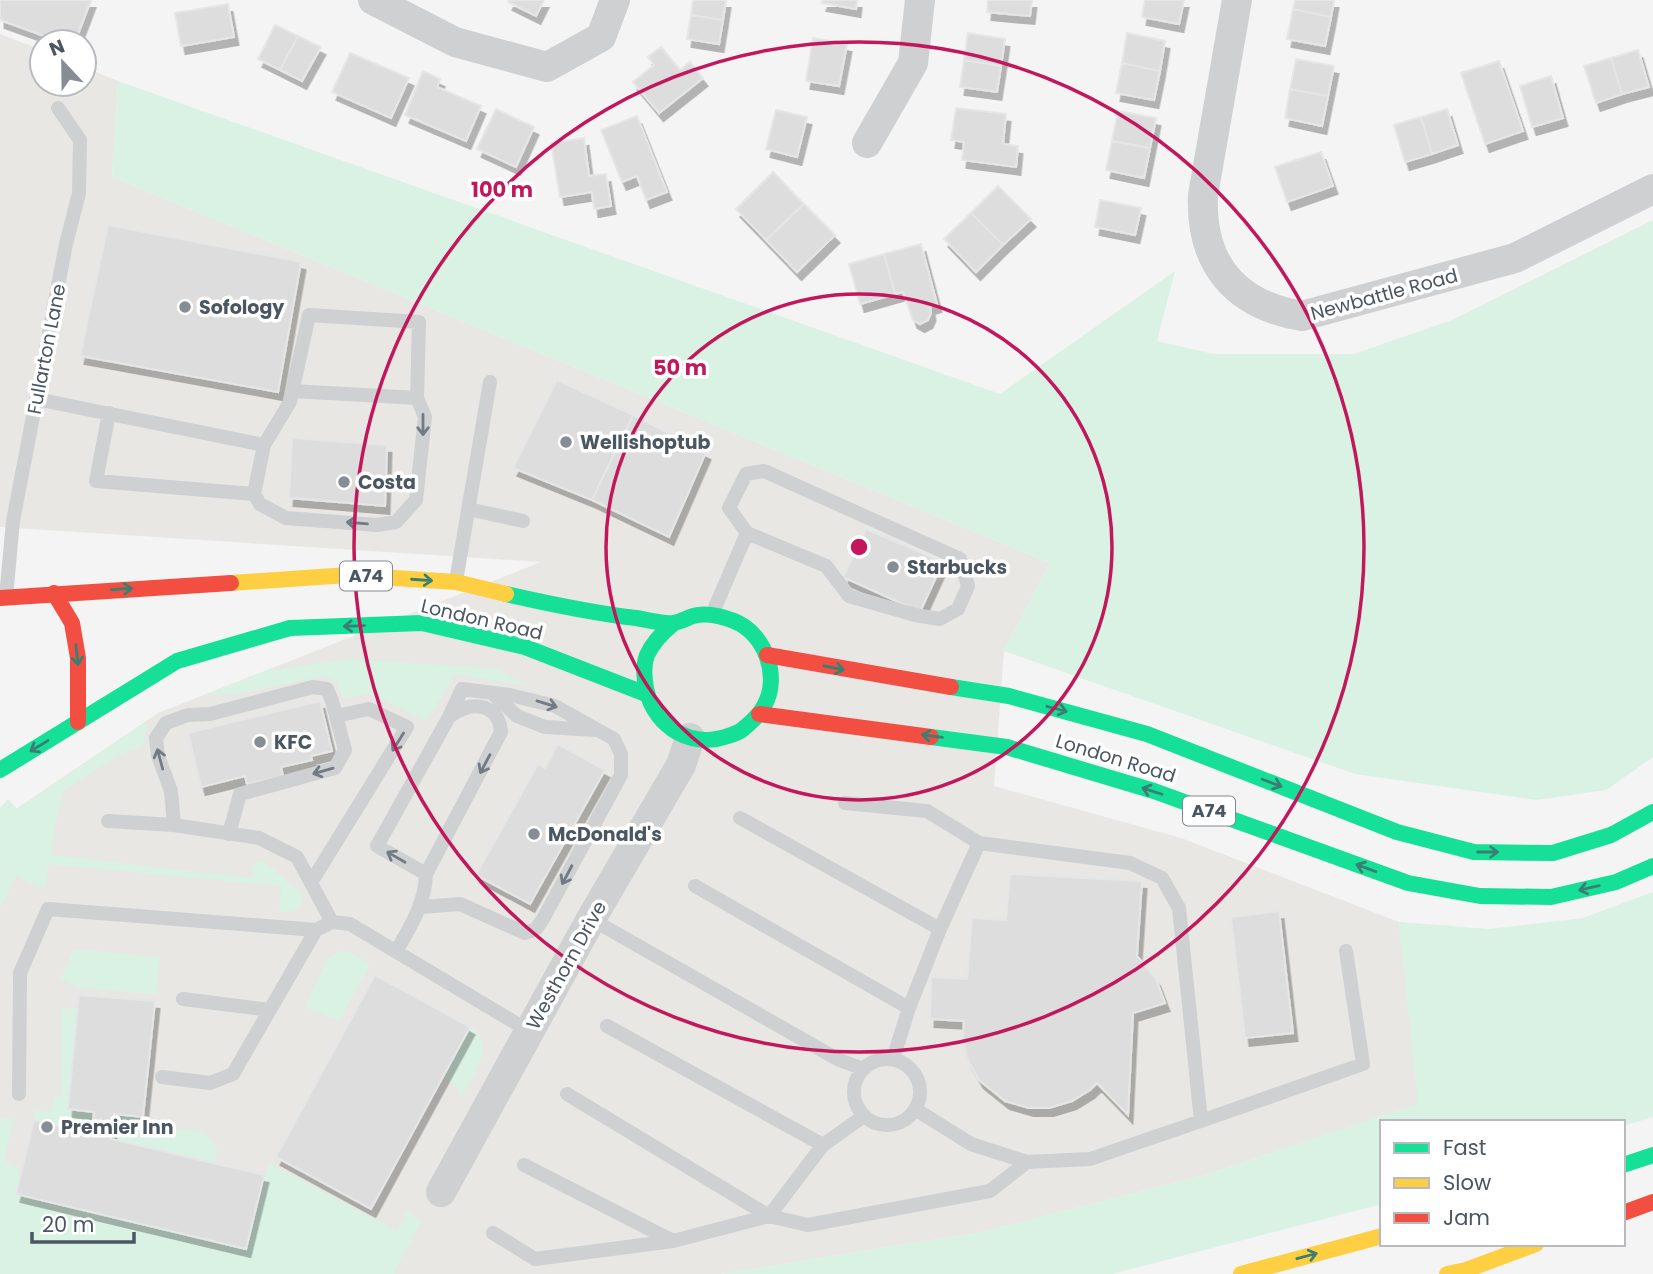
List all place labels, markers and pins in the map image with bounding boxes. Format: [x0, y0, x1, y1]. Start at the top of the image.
place label: Sofology [199, 294, 285, 321]
marker: Sofology [177, 299, 193, 315]
place label: Wellishoptub [580, 429, 710, 456]
marker: Wellishoptub [558, 434, 574, 450]
place label: Costa [358, 469, 416, 496]
marker: Costa [336, 474, 352, 490]
centre of rings [847, 535, 871, 559]
place label: Starbucks [907, 554, 1007, 581]
marker: Starbucks [885, 559, 901, 575]
place label: KFC [274, 729, 312, 756]
marker: KFC [252, 734, 268, 750]
place label: McDonald's [548, 821, 662, 848]
marker: McDonald's [526, 826, 542, 842]
place label: Premier Inn [61, 1114, 174, 1141]
marker: Premier Inn [39, 1119, 55, 1135]

